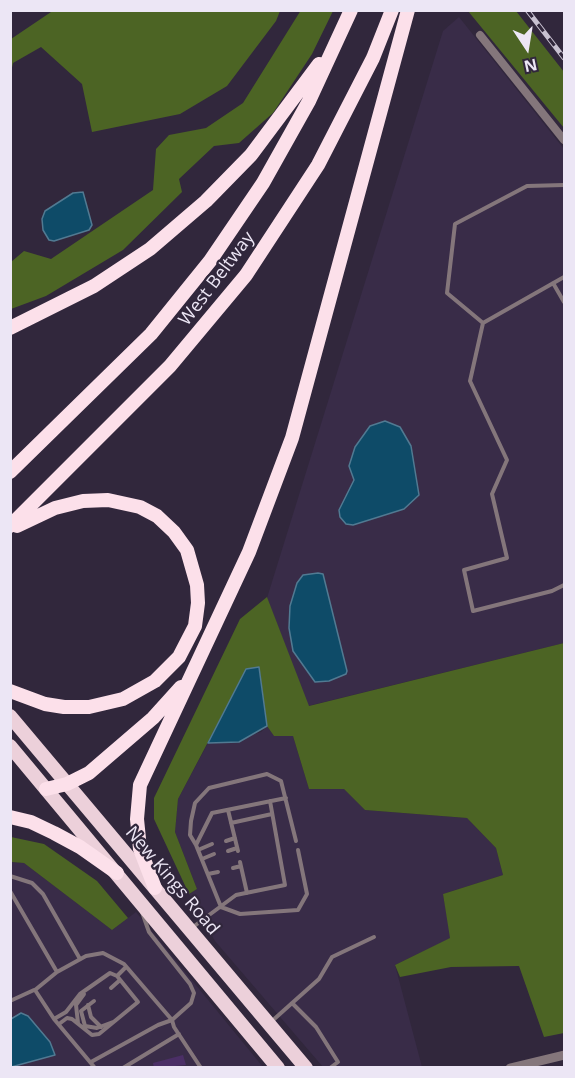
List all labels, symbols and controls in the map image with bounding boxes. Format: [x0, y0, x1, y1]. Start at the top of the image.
north arrow [497, 18, 557, 78]
text: N [522, 53, 539, 78]
street label: West Beltway [175, 228, 259, 330]
street label: New Kings Road [120, 822, 224, 940]

